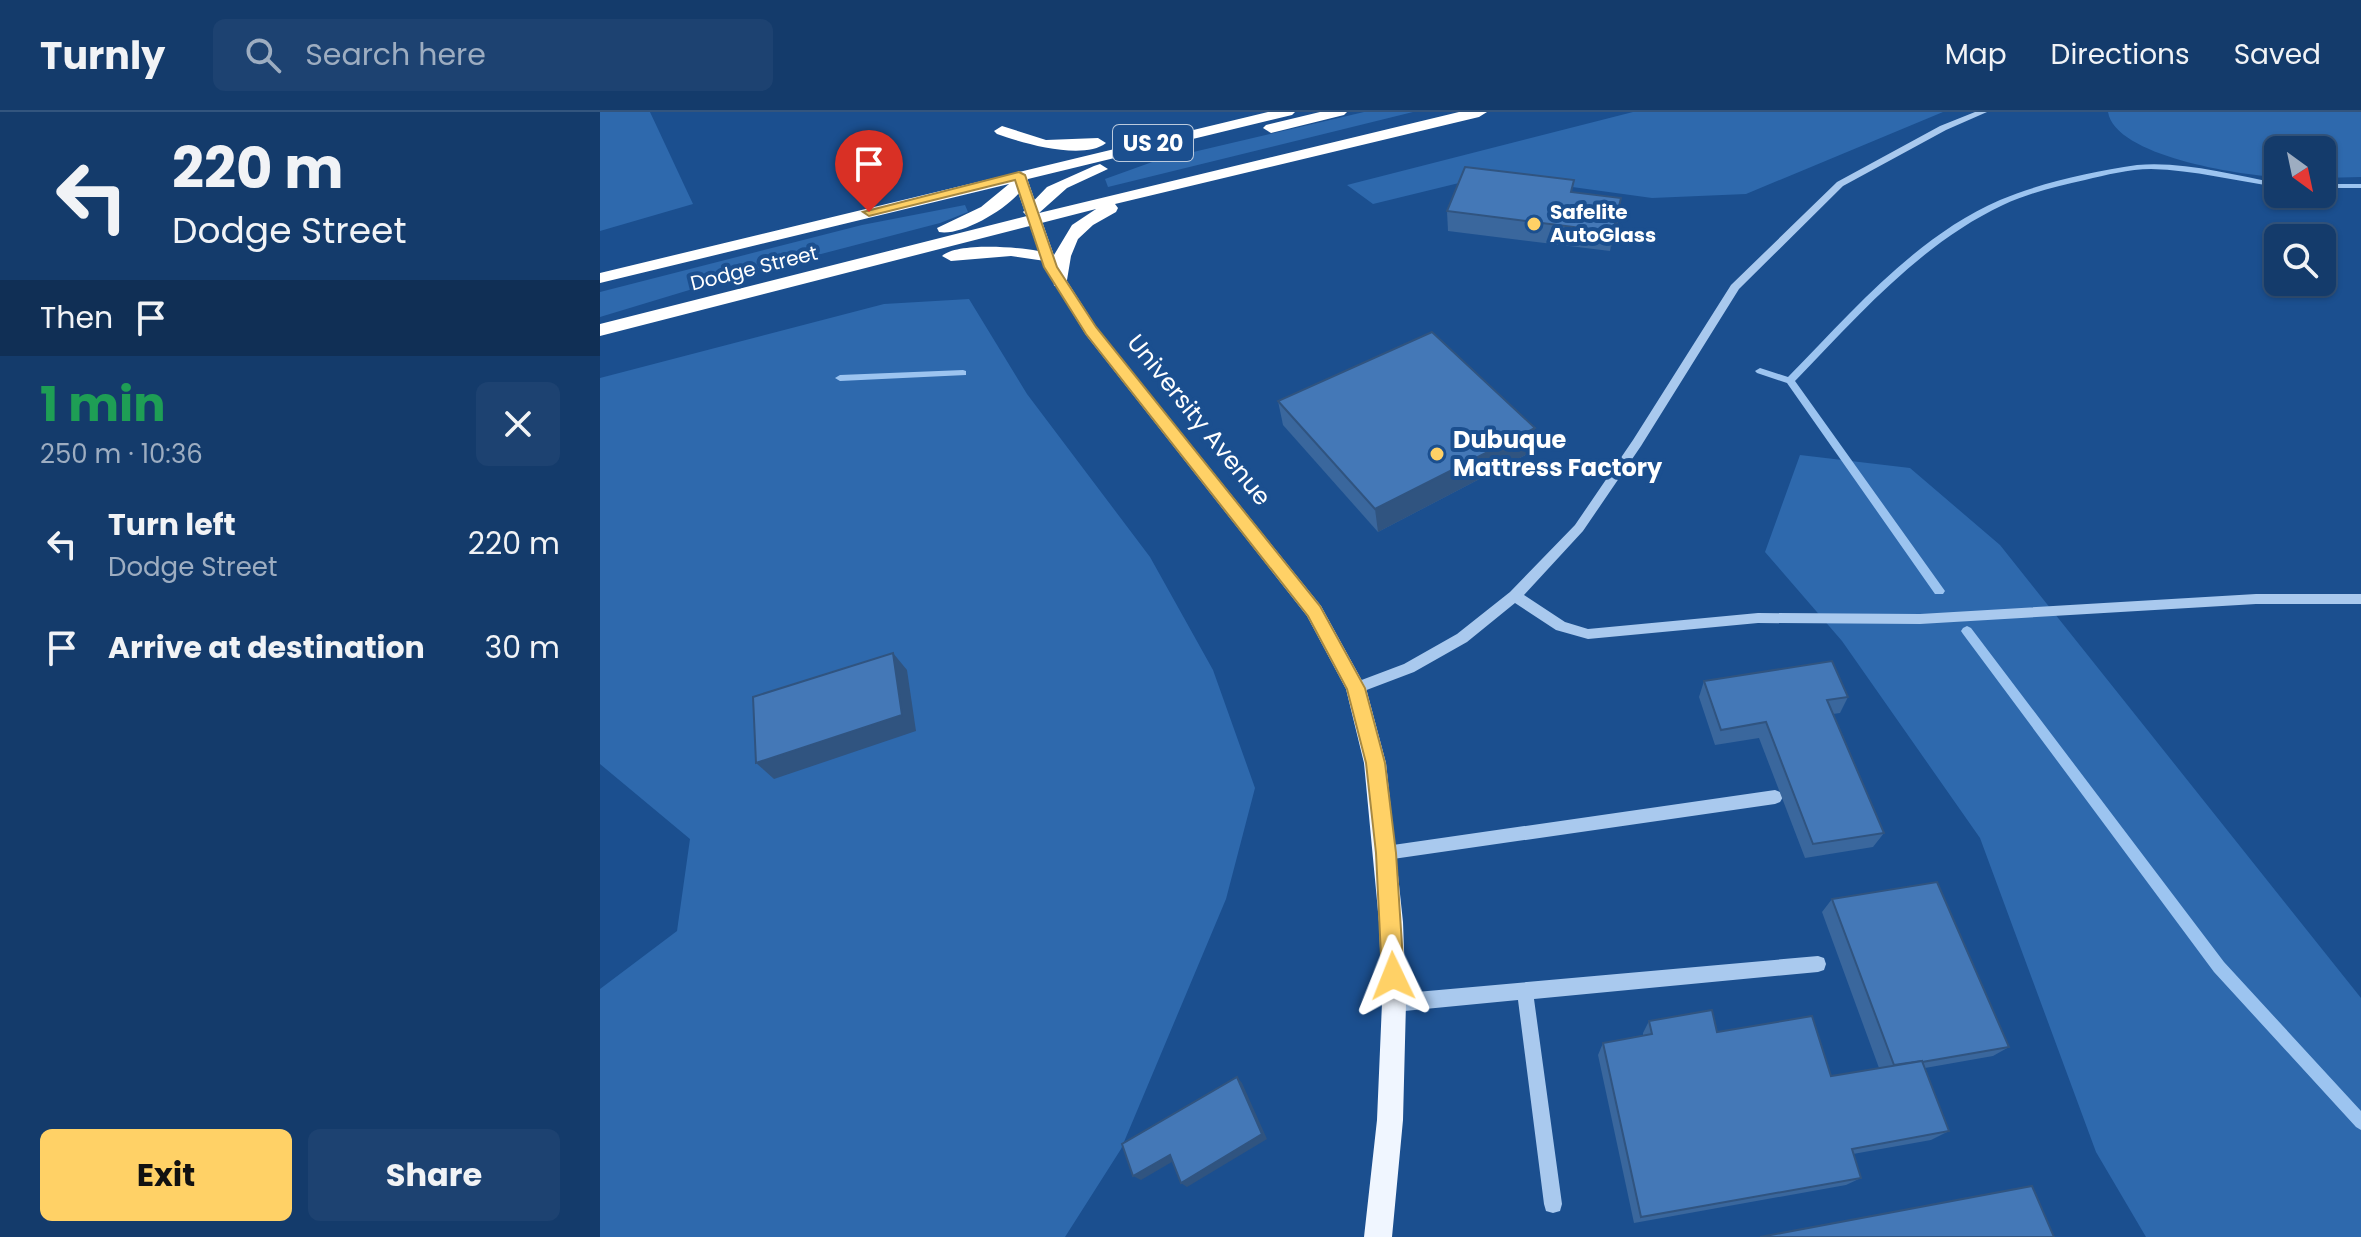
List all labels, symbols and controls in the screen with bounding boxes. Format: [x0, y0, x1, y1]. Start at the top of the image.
search box [213, 19, 773, 91]
text: Turnly [40, 29, 165, 82]
icon: search [241, 33, 285, 77]
text: Search here [305, 33, 486, 76]
text: Map [1945, 35, 2007, 74]
text: Directions [2051, 35, 2190, 74]
text: Saved [2234, 35, 2321, 74]
road number: US 20 [1113, 125, 1193, 161]
text: 220 m [172, 129, 344, 208]
pin [835, 130, 903, 212]
north arrow [2264, 136, 2336, 208]
map controls [2264, 136, 2336, 296]
icon: arrive [847, 142, 891, 186]
icon: left [40, 144, 144, 248]
place label: Safelite AutoGlass [1550, 198, 1656, 249]
text: Dodge Street [172, 205, 407, 256]
marker: Safelite AutoGlass [1525, 215, 1543, 233]
button: search [2264, 224, 2336, 296]
street label: Dodge Street [687, 239, 821, 297]
text: Then [40, 296, 113, 339]
icon: arrive [129, 296, 173, 340]
street label: University Avenue [1120, 327, 1279, 512]
text: 1 min [40, 371, 166, 438]
button: close [476, 382, 560, 466]
place label: Dubuque Mattress Factory [1453, 423, 1663, 484]
text: 250 m · 10:36 [40, 436, 203, 472]
marker: Dubuque Mattress Factory [1428, 445, 1446, 463]
text: Turn left [108, 503, 236, 546]
icon: left [40, 522, 84, 566]
text: 220 m [468, 522, 560, 565]
text: Dodge Street [108, 549, 277, 585]
icon: arrive [40, 626, 84, 670]
text: Arrive at destination [108, 626, 425, 669]
text: 30 m [485, 626, 560, 669]
position arrow [1351, 934, 1435, 1018]
button: Exit [40, 1129, 292, 1221]
button: Share [308, 1129, 560, 1221]

